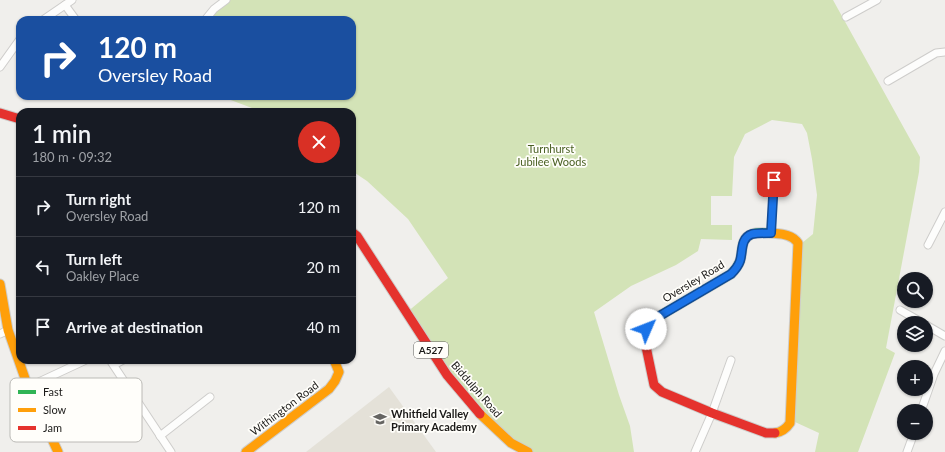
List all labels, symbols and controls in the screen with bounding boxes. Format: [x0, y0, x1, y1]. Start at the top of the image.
text: 120 m [98, 30, 177, 64]
icon: right [32, 32, 84, 84]
text: Oversley Road [98, 64, 212, 86]
text: 1 min [32, 119, 91, 148]
button: close [298, 121, 340, 163]
park label: Turnhurst Jubilee Woods [516, 142, 586, 168]
text: 180 m · 09:32 [32, 149, 112, 165]
pin [757, 163, 791, 197]
icon: arrive [763, 169, 785, 191]
text: Turn right [66, 190, 131, 208]
icon: right [32, 196, 54, 218]
text: 120 m [298, 198, 340, 216]
text: Oversley Road [66, 208, 148, 224]
text: Turn left [66, 250, 122, 268]
icon: left [32, 256, 54, 278]
street label: Oversley Road [660, 257, 726, 305]
text: 20 m [306, 258, 340, 276]
text: Oakley Place [66, 268, 139, 284]
map controls [897, 272, 933, 440]
button: search [897, 272, 933, 308]
position arrow [625, 308, 667, 350]
icon: arrive [32, 316, 54, 338]
button: layers [897, 316, 933, 352]
text: Arrive at destination [66, 318, 203, 336]
text: 40 m [306, 318, 340, 336]
road number: A527 [414, 342, 448, 358]
street label: Biddulph Road [449, 358, 505, 420]
button: + [897, 360, 933, 396]
legend [10, 378, 142, 442]
street label: Withington Road [247, 378, 321, 438]
text: Fast [43, 385, 63, 398]
text: Slow [43, 403, 67, 416]
button: − [897, 404, 933, 440]
place label: Whitfield Valley Primary Academy [391, 407, 477, 433]
school or university icon: Whitfield Valley Primary Academy [372, 411, 388, 427]
text: Jam [43, 421, 62, 434]

